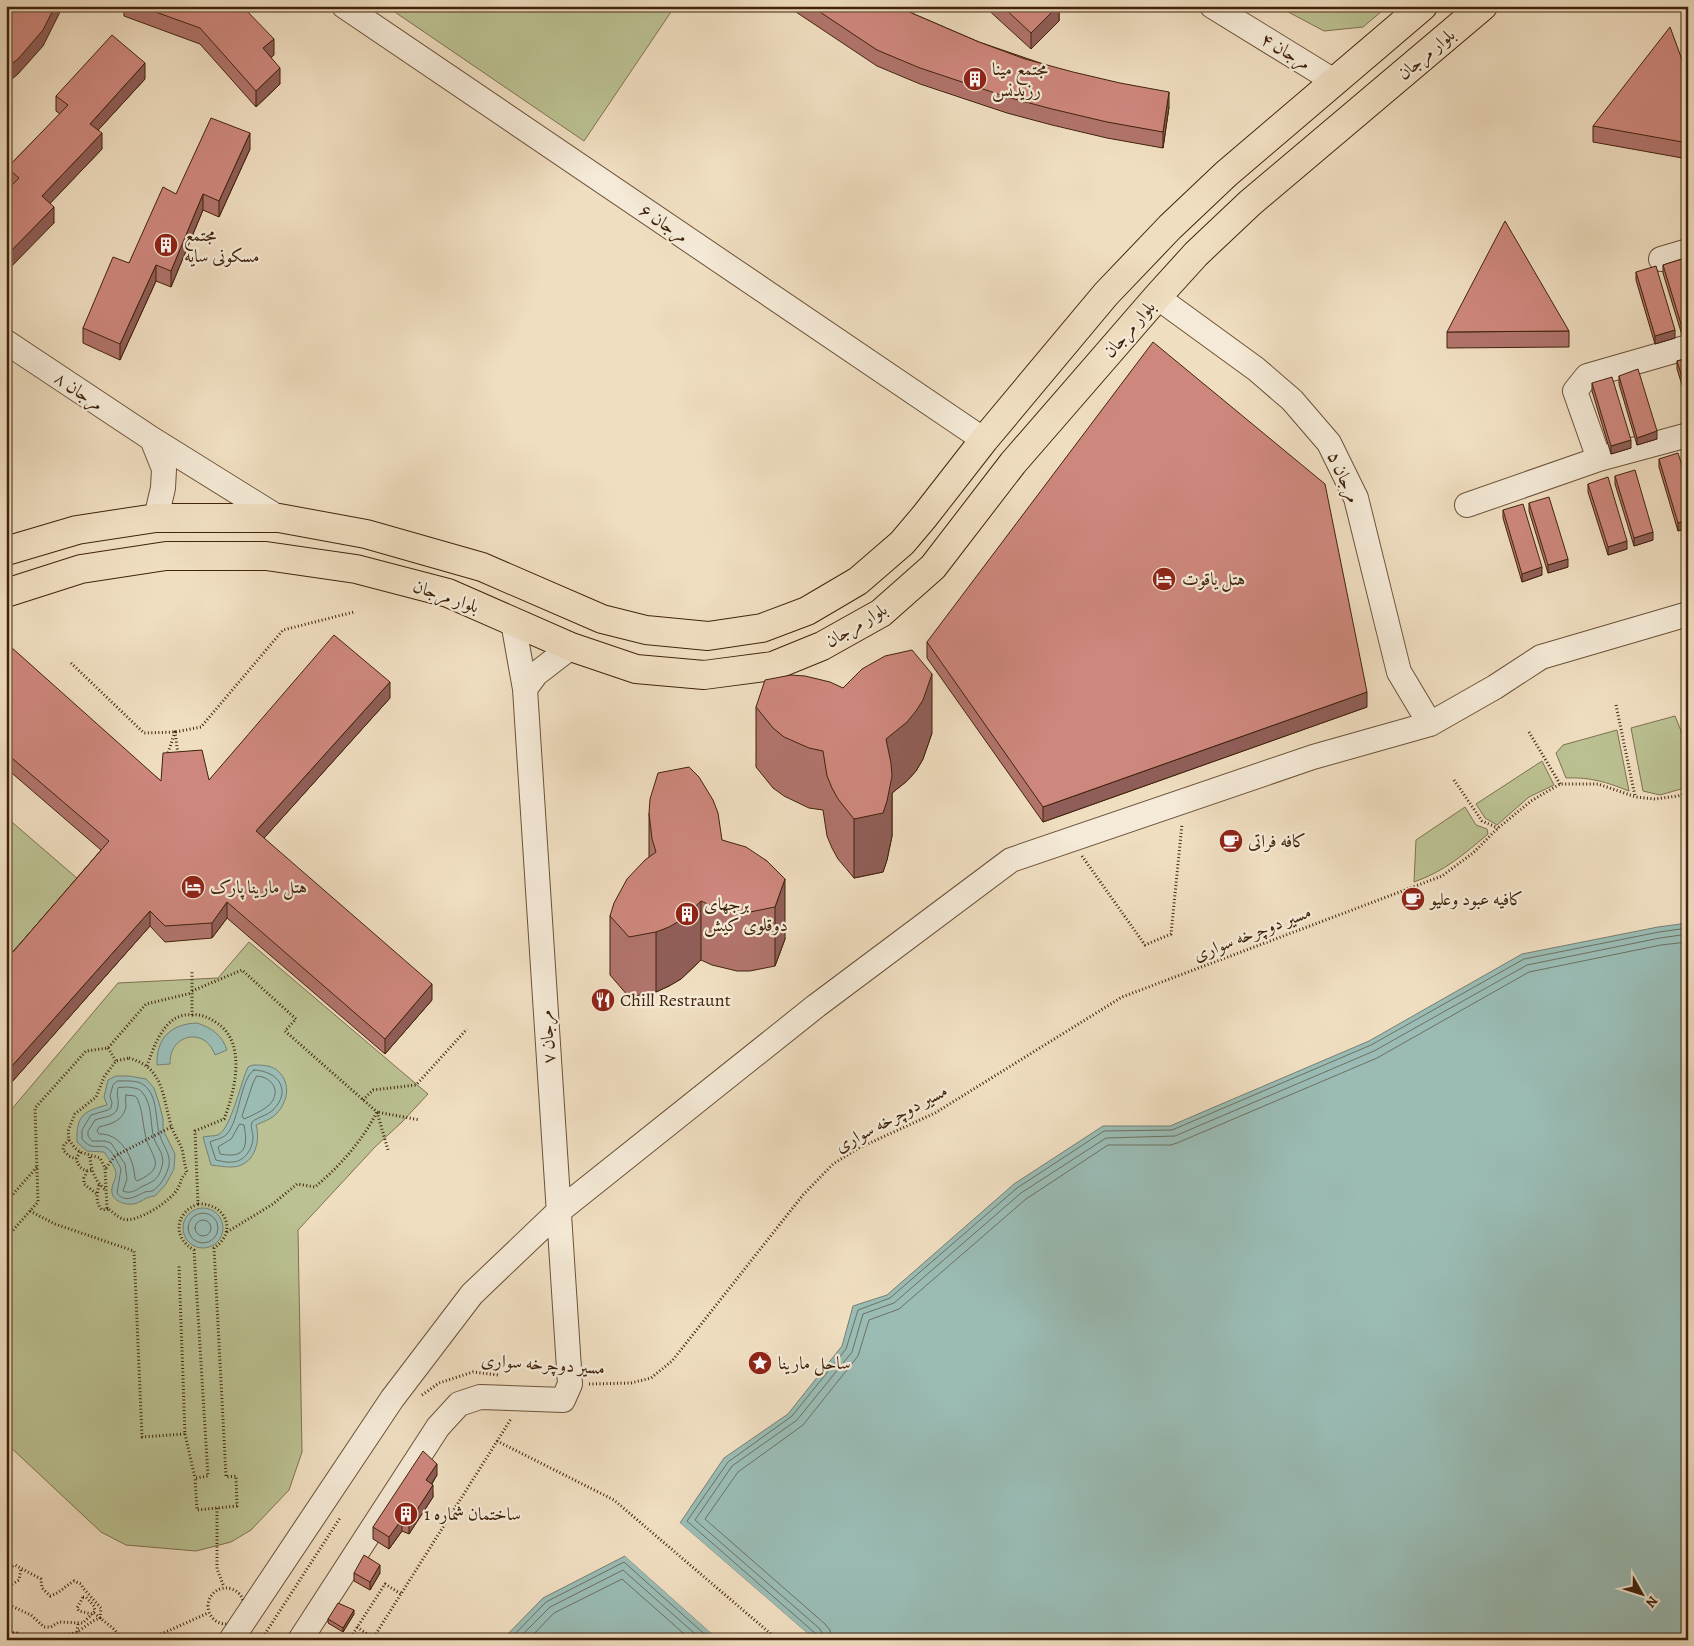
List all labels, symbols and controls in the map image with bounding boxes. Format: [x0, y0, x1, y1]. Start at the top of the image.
street label: بلوار مرجان [1392, 23, 1461, 86]
street label: مرجان ۴ [1256, 27, 1315, 76]
place label: مجتمع مینا رزیدنس [992, 57, 1048, 102]
building icon: مجتمع مینا رزیدنس [962, 66, 988, 92]
street label: مرجان ۶ [634, 198, 693, 249]
place label: مجتمع مسکونی سایه [184, 223, 259, 268]
building icon: مجتمع مسکونی سایه [153, 232, 179, 258]
street label: بلوار مرجان [1097, 295, 1161, 363]
street label: مرجان ۸ [49, 366, 108, 417]
street label: مرجان ۵ [1321, 447, 1366, 507]
hotel icon: هتل یاقوت [1151, 566, 1177, 592]
place label: هتل یاقوت [1182, 567, 1245, 592]
street label: بلوار مرجان [409, 574, 482, 619]
street label: بلوار مرجان [820, 597, 892, 654]
cafe icon: کافه فراتی [1218, 828, 1244, 854]
place label: کافه فراتی [1248, 829, 1306, 853]
hotel icon: هتل مارینا پارک [180, 874, 206, 900]
place label: هتل مارینا پارک [210, 875, 307, 900]
cafe icon: کافیه عبود وعلیو [1400, 886, 1426, 912]
place label: کافیه عبود وعلیو [1428, 887, 1523, 911]
place label: برجهای دوقلوی کیش [704, 892, 788, 937]
street label: مسیر دوچرخه سواری [1190, 900, 1314, 966]
building icon: برجهای دوقلوی کیش [674, 901, 700, 927]
restaurant icon: Chill Restraunt [590, 987, 616, 1013]
place label: Chill Restraunt [620, 988, 731, 1012]
street label: مرجان ۷ [533, 1009, 562, 1065]
street label: مسیر دوچرخه سواری [830, 1078, 952, 1158]
street label: مسیر دوچرخه سواری [480, 1348, 606, 1380]
place icon: ساحل مارینا [747, 1350, 773, 1376]
place label: ساحل مارینا [778, 1351, 851, 1376]
building icon: ساختمان شماره 1 [393, 1501, 419, 1527]
place label: ساختمان شماره 1 [424, 1502, 521, 1526]
north arrow [1616, 1568, 1666, 1618]
text: N [1641, 1592, 1662, 1612]

